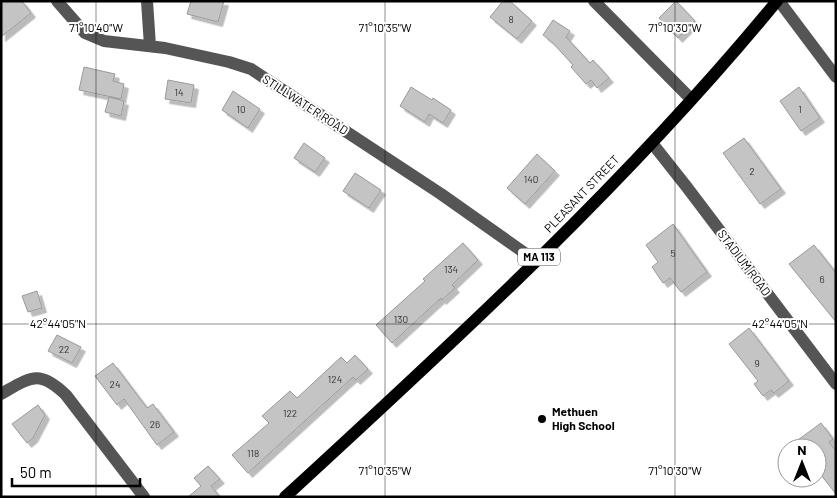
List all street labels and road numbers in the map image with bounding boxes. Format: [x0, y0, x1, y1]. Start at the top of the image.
street label: STILLWATER ROAD [260, 71, 351, 137]
street label: PLEASANT STREET [541, 152, 622, 235]
street label: STADIUM ROAD [715, 227, 774, 298]
road number: MA 113 [518, 248, 560, 266]

